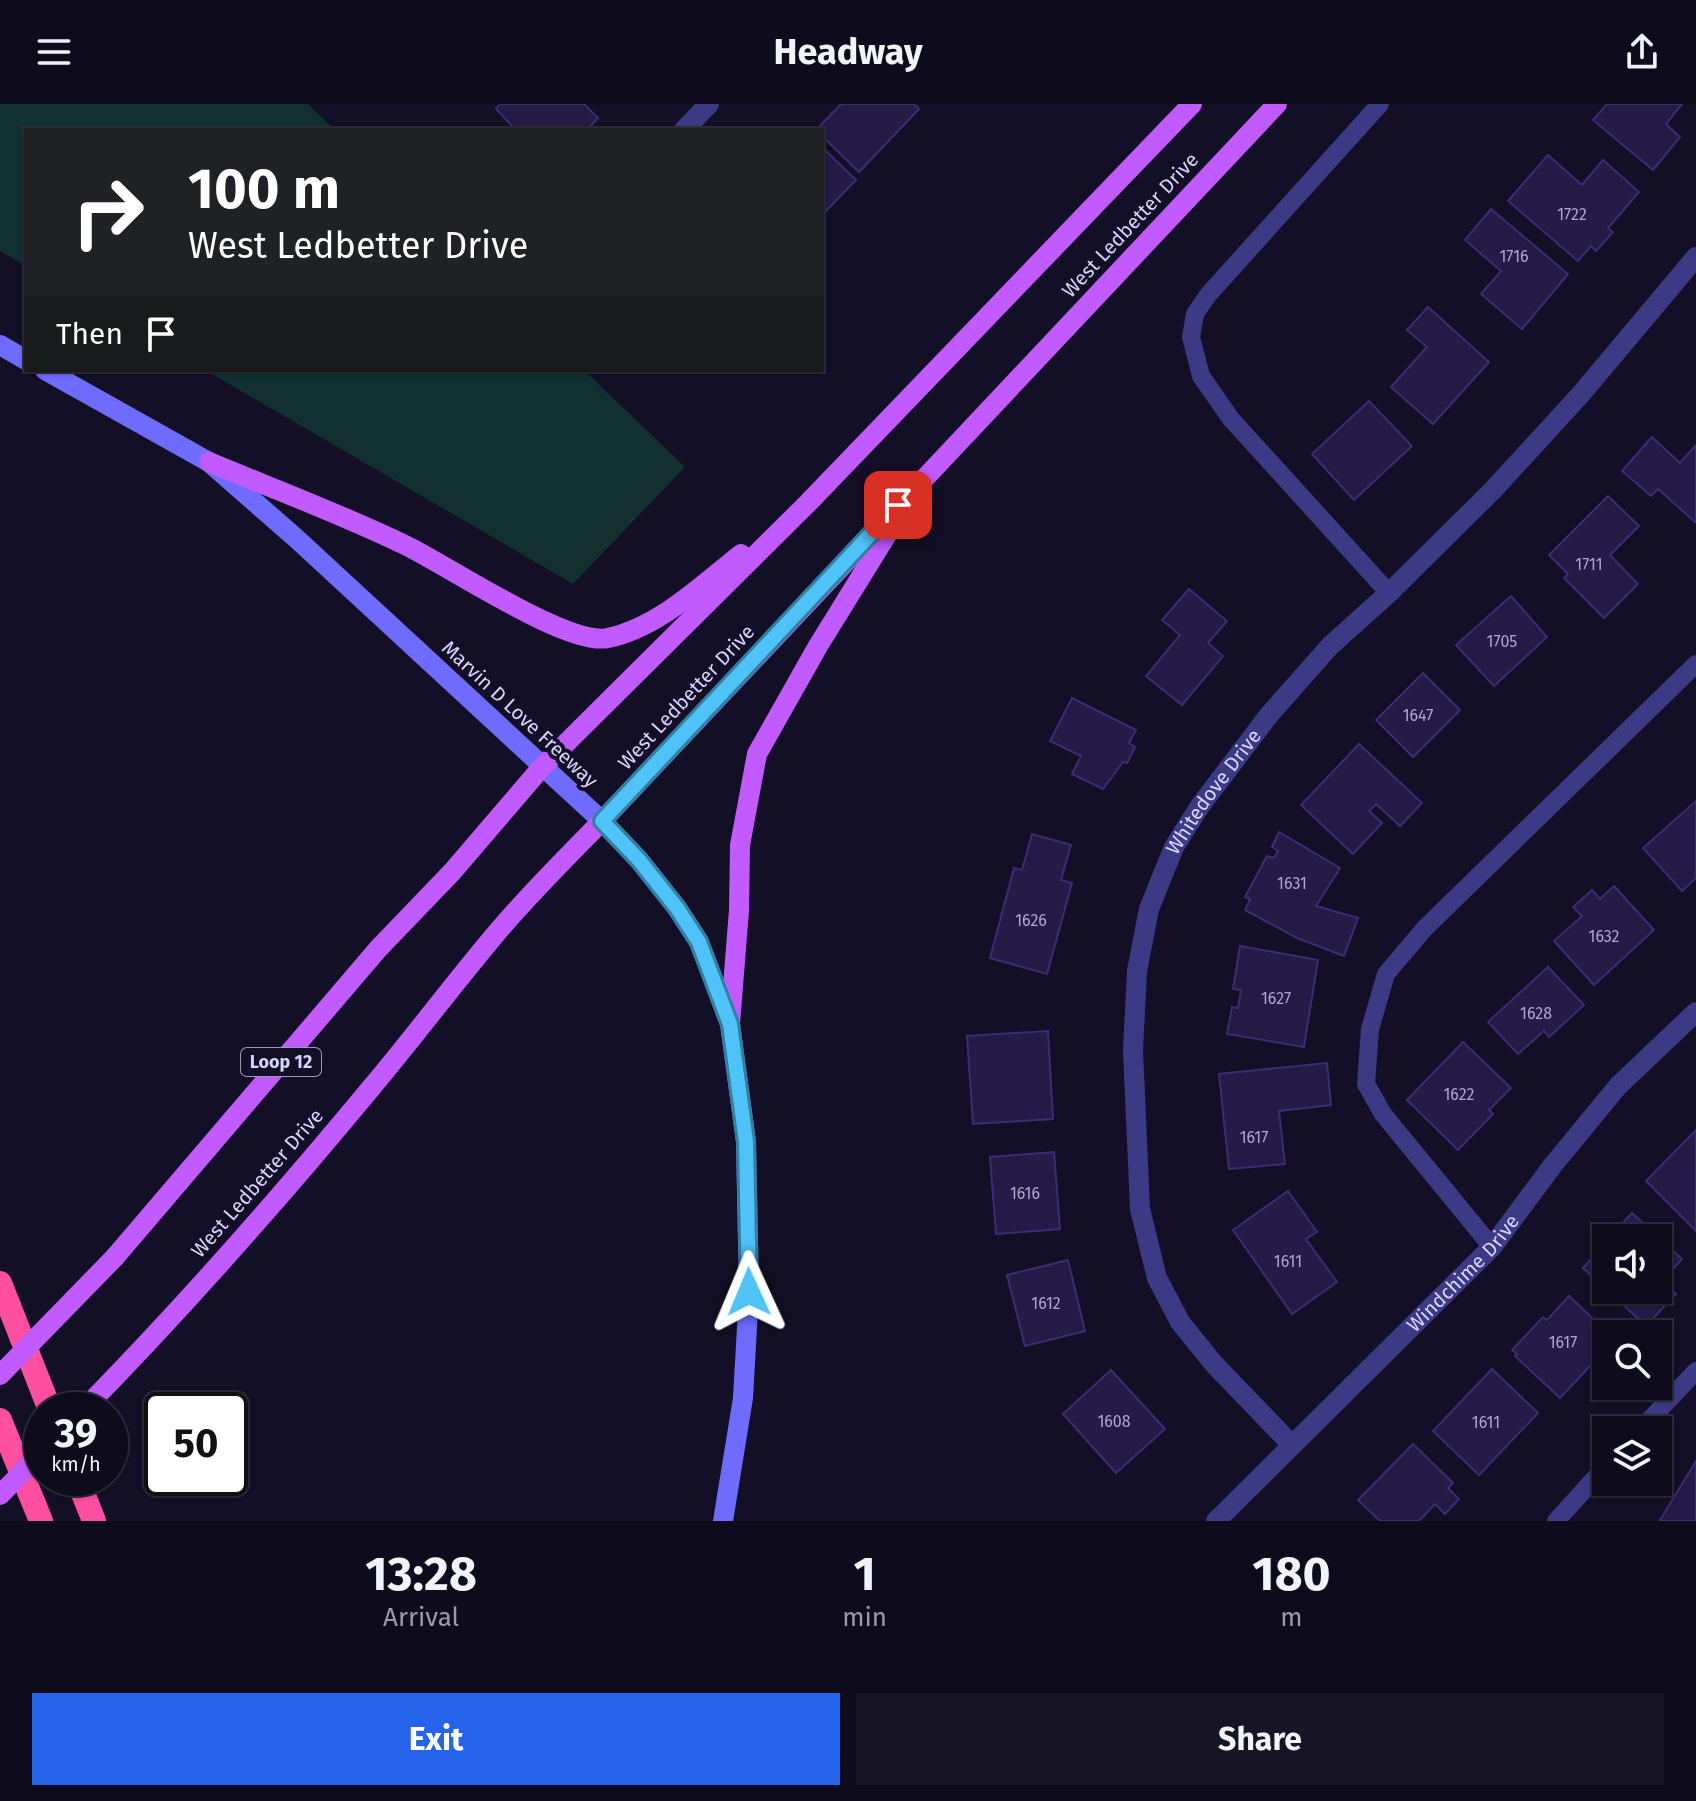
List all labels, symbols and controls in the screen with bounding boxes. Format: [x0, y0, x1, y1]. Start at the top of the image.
icon: menu [32, 30, 76, 74]
text: Headway [773, 30, 923, 74]
icon: share [1620, 30, 1664, 74]
street label: West Ledbetter Drive [1057, 148, 1203, 302]
text: 100 m [188, 156, 340, 223]
icon: right [56, 160, 160, 264]
house number: 1722 [1557, 205, 1587, 224]
text: West Ledbetter Drive [188, 224, 528, 268]
house number: 1716 [1499, 247, 1529, 266]
icon: arrive [139, 312, 183, 356]
text: Then [56, 316, 123, 352]
pin [864, 471, 932, 539]
icon: arrive [876, 483, 920, 527]
house number: 1711 [1575, 555, 1603, 574]
street label: West Ledbetter Drive [613, 620, 759, 774]
house number: 1705 [1487, 632, 1517, 651]
street label: Marvin D Love Freeway [437, 636, 603, 793]
house number: 1647 [1403, 706, 1433, 725]
street label: Whitedove Drive [1161, 724, 1266, 859]
house number: 1631 [1277, 874, 1307, 893]
house number: 1626 [1015, 911, 1047, 930]
house number: 1632 [1588, 927, 1620, 946]
house number: 1627 [1261, 989, 1291, 1008]
house number: 1628 [1520, 1004, 1552, 1023]
road number: Loop 12 [241, 1048, 321, 1076]
house number: 1622 [1443, 1085, 1475, 1104]
street label: West Ledbetter Drive [186, 1104, 328, 1262]
house number: 1617 [1240, 1128, 1268, 1147]
house number: 1616 [1010, 1184, 1040, 1203]
street label: Windchime Drive [1402, 1210, 1524, 1337]
map controls [1592, 1224, 1672, 1496]
button: sound [1592, 1224, 1672, 1304]
position arrow [707, 1250, 791, 1334]
house number: 1611 [1274, 1252, 1302, 1271]
house number: 1612 [1031, 1294, 1061, 1313]
button: search [1592, 1320, 1672, 1400]
house number: 1617 [1549, 1333, 1577, 1352]
speed limit sign: 50 [144, 1392, 248, 1496]
text: 39 [55, 1410, 97, 1458]
house number: 1608 [1097, 1412, 1131, 1431]
house number: 1611 [1472, 1413, 1500, 1432]
button: layers [1592, 1416, 1672, 1496]
text: km/h [51, 1452, 101, 1476]
text: 13:28 [365, 1545, 477, 1603]
text: 1 [853, 1545, 876, 1603]
text: 180 [1252, 1545, 1331, 1603]
text: Arrival [383, 1602, 459, 1633]
text: min [842, 1602, 887, 1633]
text: m [1280, 1602, 1303, 1633]
button: Exit [32, 1693, 840, 1785]
button: Share [856, 1693, 1664, 1785]

